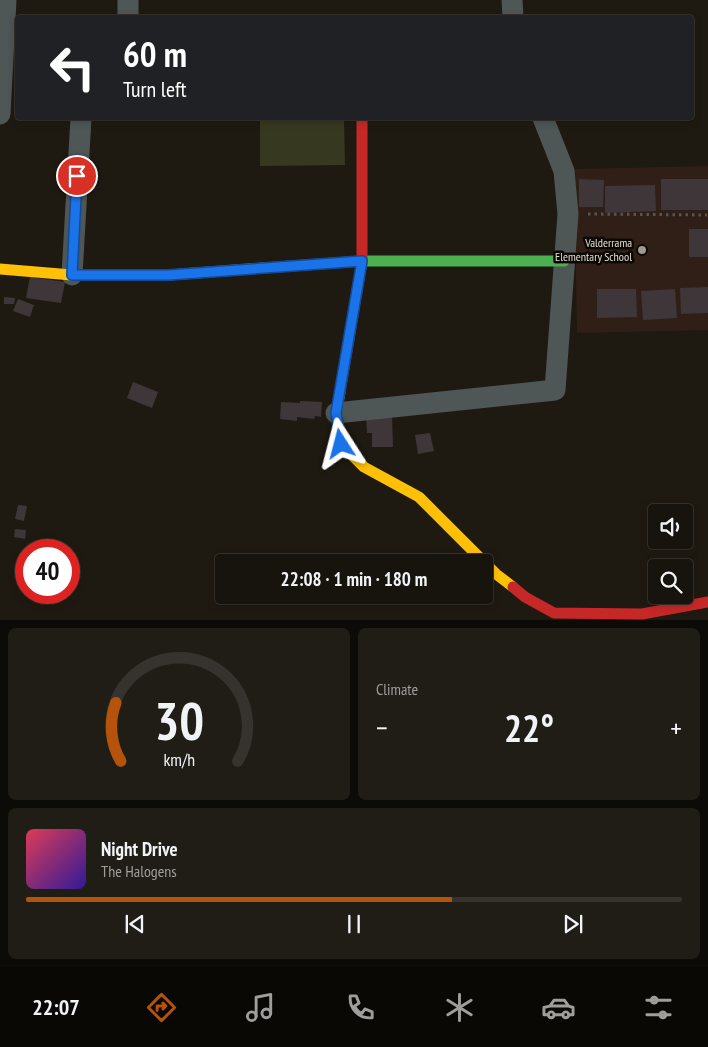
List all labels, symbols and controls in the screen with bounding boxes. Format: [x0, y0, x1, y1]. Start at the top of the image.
text: 60 m [123, 31, 187, 77]
icon: left [40, 35, 105, 100]
text: Turn left [123, 75, 187, 103]
pin [56, 155, 98, 197]
icon: arrive [63, 162, 91, 190]
place label: Valderrama Elementary School [555, 235, 632, 264]
marker: Valderrama Elementary School [636, 244, 648, 256]
position arrow [314, 417, 366, 469]
map controls [648, 504, 693, 604]
button: sound [648, 504, 693, 549]
speed limit sign: 40 [15, 539, 80, 604]
button: search [648, 559, 693, 604]
text: 22:08 · 1 min · 180 m [281, 567, 427, 591]
text: Climate [376, 679, 418, 699]
text: 30 [154, 687, 204, 754]
text: 22° [504, 703, 554, 752]
text: − [376, 709, 388, 746]
text: + [670, 709, 682, 746]
text: km/h [163, 748, 195, 771]
text: Night Drive [101, 837, 178, 861]
text: The Halogens [101, 861, 177, 881]
icon: previous [121, 910, 149, 938]
icon: pause [340, 910, 368, 938]
icon: next [559, 910, 587, 938]
icon: directions [144, 990, 179, 1025]
icon: music [243, 990, 278, 1025]
icon: phone [343, 990, 378, 1025]
icon: climate [442, 990, 477, 1025]
icon: car [541, 990, 576, 1025]
icon: filters [641, 990, 676, 1025]
text: 22:07 [32, 993, 80, 1021]

